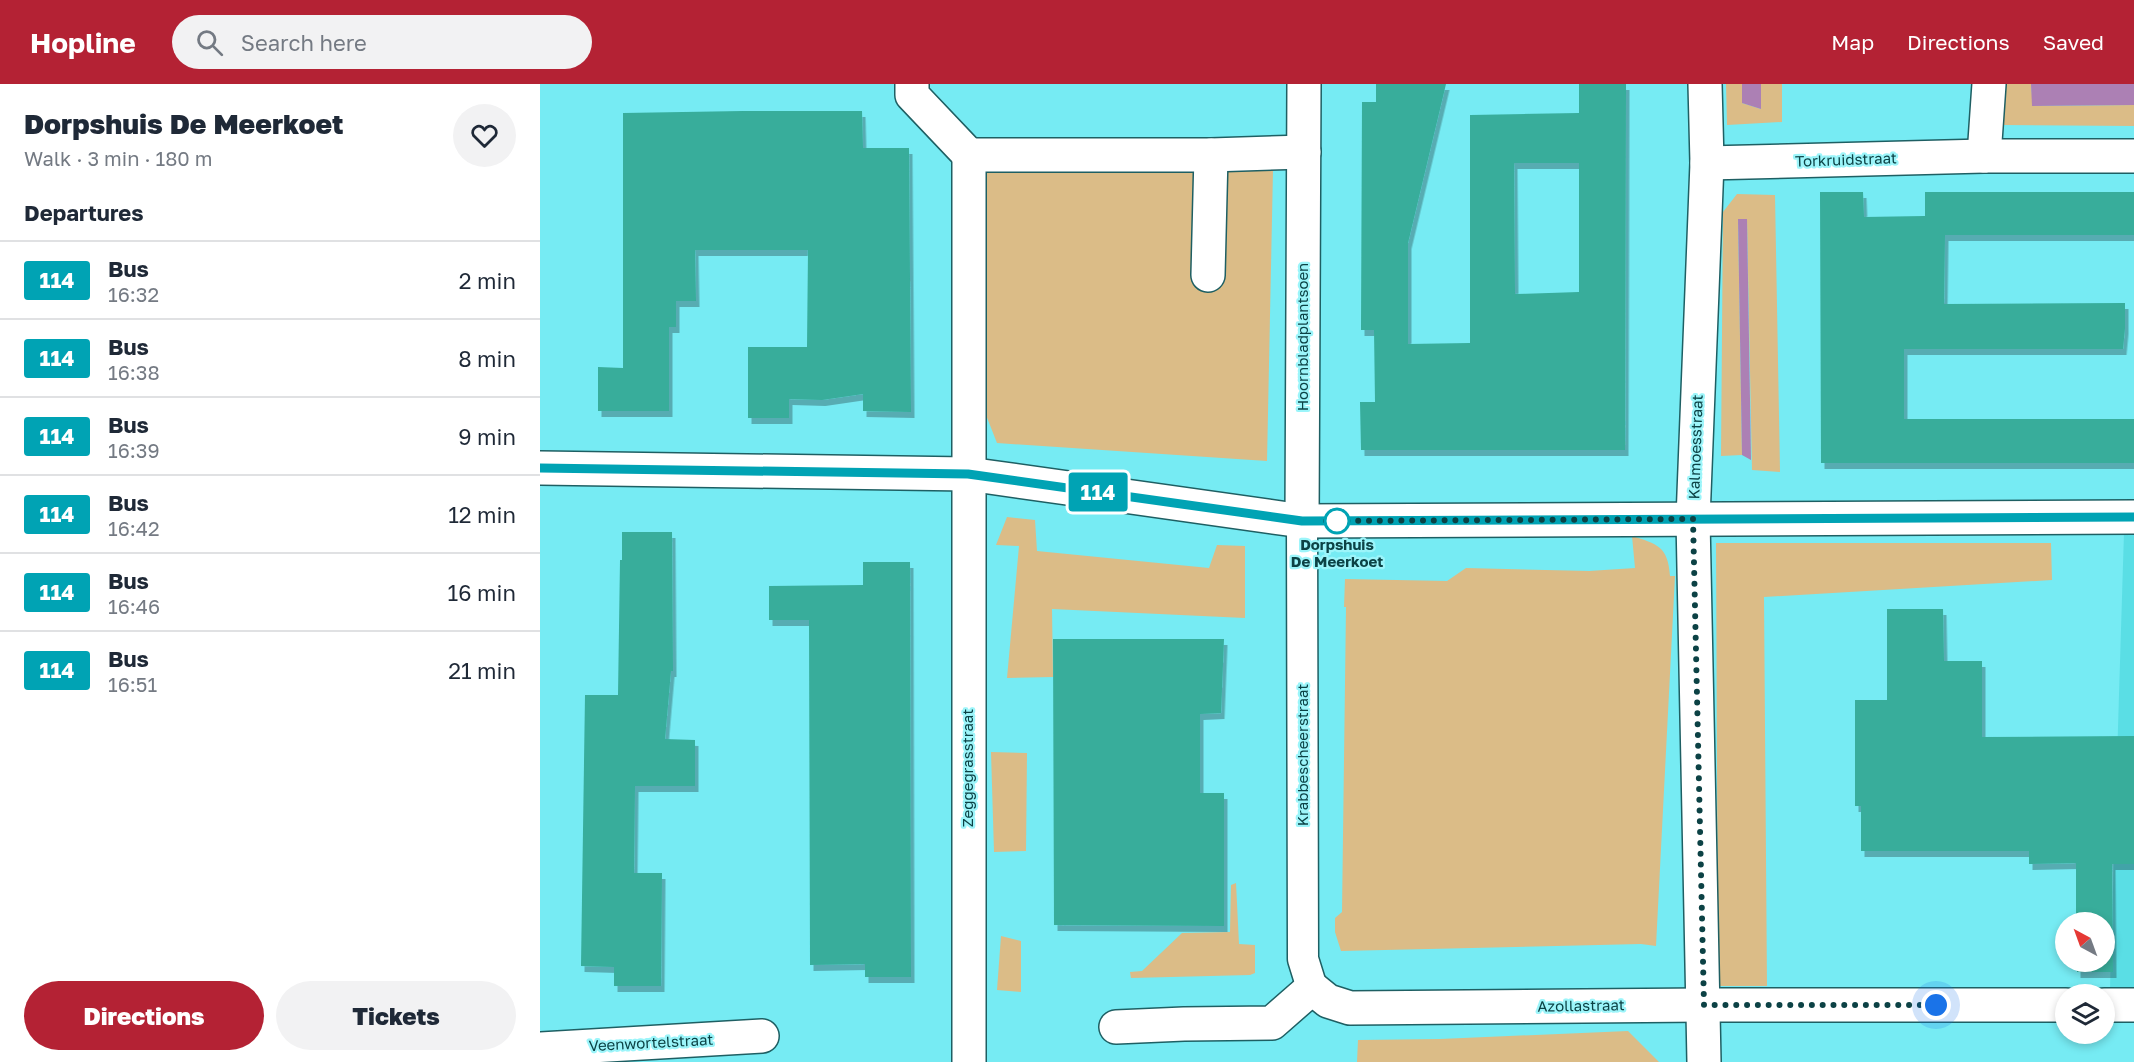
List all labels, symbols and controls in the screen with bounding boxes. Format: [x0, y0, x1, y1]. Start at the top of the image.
search box [172, 15, 592, 69]
text: Hopline [30, 26, 136, 59]
icon: search [193, 26, 226, 59]
text: Search here [241, 29, 367, 56]
text: Map [1831, 29, 1874, 55]
text: Directions [1907, 29, 2010, 55]
text: Saved [2043, 29, 2104, 55]
button: heart [453, 104, 516, 167]
text: Dorpshuis De Meerkoet [24, 107, 344, 140]
text: Walk · 3 min · 180 m [24, 146, 212, 170]
street label: Torkruidstraat [1795, 148, 1897, 170]
text: Departures [24, 199, 143, 226]
text: Bus [108, 255, 149, 282]
street label: Hoornbladplantsoen [1293, 263, 1311, 411]
text: 114 [40, 267, 74, 293]
text: 2 min [459, 267, 516, 294]
text: 16:32 [108, 282, 159, 306]
text: Bus [108, 333, 149, 360]
text: 114 [40, 345, 74, 371]
text: 8 min [458, 345, 516, 372]
text: 16:38 [108, 360, 160, 384]
street label: Kalmoesstraat [1684, 394, 1706, 500]
text: Bus [108, 411, 149, 438]
text: 114 [40, 423, 74, 449]
text: 9 min [458, 423, 516, 450]
text: 16:39 [108, 438, 160, 462]
line badge: 114 [1064, 472, 1132, 512]
text: 114 [1081, 479, 1115, 505]
text: Bus [108, 489, 149, 516]
text: 114 [40, 501, 74, 527]
text: 12 min [448, 501, 516, 528]
marker: Dorpshuis De Meerkoet [1324, 508, 1350, 534]
text: 16:42 [108, 516, 160, 540]
place label: Dorpshuis De Meerkoet [1291, 535, 1383, 570]
text: Bus [108, 567, 149, 594]
text: 114 [40, 579, 74, 605]
text: 16 min [448, 579, 516, 606]
text: 16:46 [108, 594, 160, 618]
text: Bus [108, 645, 149, 672]
text: 114 [40, 657, 74, 683]
text: 21 min [448, 657, 516, 684]
text: 16:51 [108, 672, 157, 696]
street label: Krabbescheerstraat [1293, 684, 1311, 826]
street label: Zeggegrasstraat [958, 709, 976, 827]
north arrow [2055, 912, 2115, 972]
map controls [2055, 912, 2115, 1044]
button: Directions [24, 981, 264, 1050]
button: Tickets [276, 981, 516, 1050]
button: layers [2055, 984, 2115, 1044]
your location [1921, 990, 1951, 1020]
street label: Azollastraat [1537, 995, 1625, 1015]
street label: Veenwortelstraat [588, 1030, 714, 1054]

